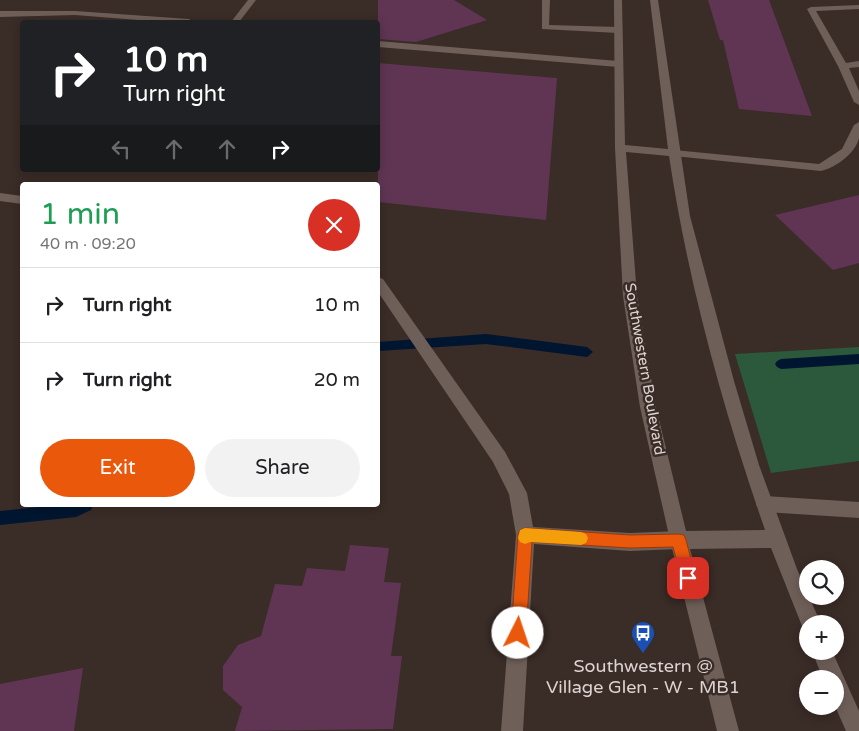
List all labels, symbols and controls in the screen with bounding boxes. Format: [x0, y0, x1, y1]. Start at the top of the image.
text: 10 m [123, 39, 208, 81]
icon: right [40, 40, 105, 105]
text: Turn right [123, 81, 225, 107]
icon: left [107, 135, 135, 163]
icon: ahead [160, 135, 188, 163]
icon: ahead [213, 135, 241, 163]
icon: right [266, 135, 294, 163]
text: 1 min [40, 196, 120, 233]
button: close [308, 199, 360, 251]
text: 40 m · 09:20 [40, 234, 136, 254]
street label: Southwestern Boulevard [621, 281, 669, 457]
icon: right [40, 291, 68, 319]
text: Turn right [83, 294, 171, 316]
text: 10 m [314, 294, 360, 316]
icon: right [40, 366, 68, 394]
text: Turn right [83, 369, 171, 391]
text: 20 m [314, 369, 360, 391]
button: Exit [40, 439, 195, 497]
button: Share [205, 439, 360, 497]
pin [667, 557, 709, 599]
map controls [799, 560, 844, 715]
button: search [799, 560, 844, 605]
icon: arrive [674, 564, 702, 592]
position arrow [491, 606, 543, 658]
button: + [799, 615, 844, 660]
bus stop icon: Southwestern @ Village Glen - W - MB1 [630, 620, 656, 654]
place label: Southwestern @ Village Glen - W - MB1 [546, 655, 740, 698]
button: − [799, 670, 844, 715]

